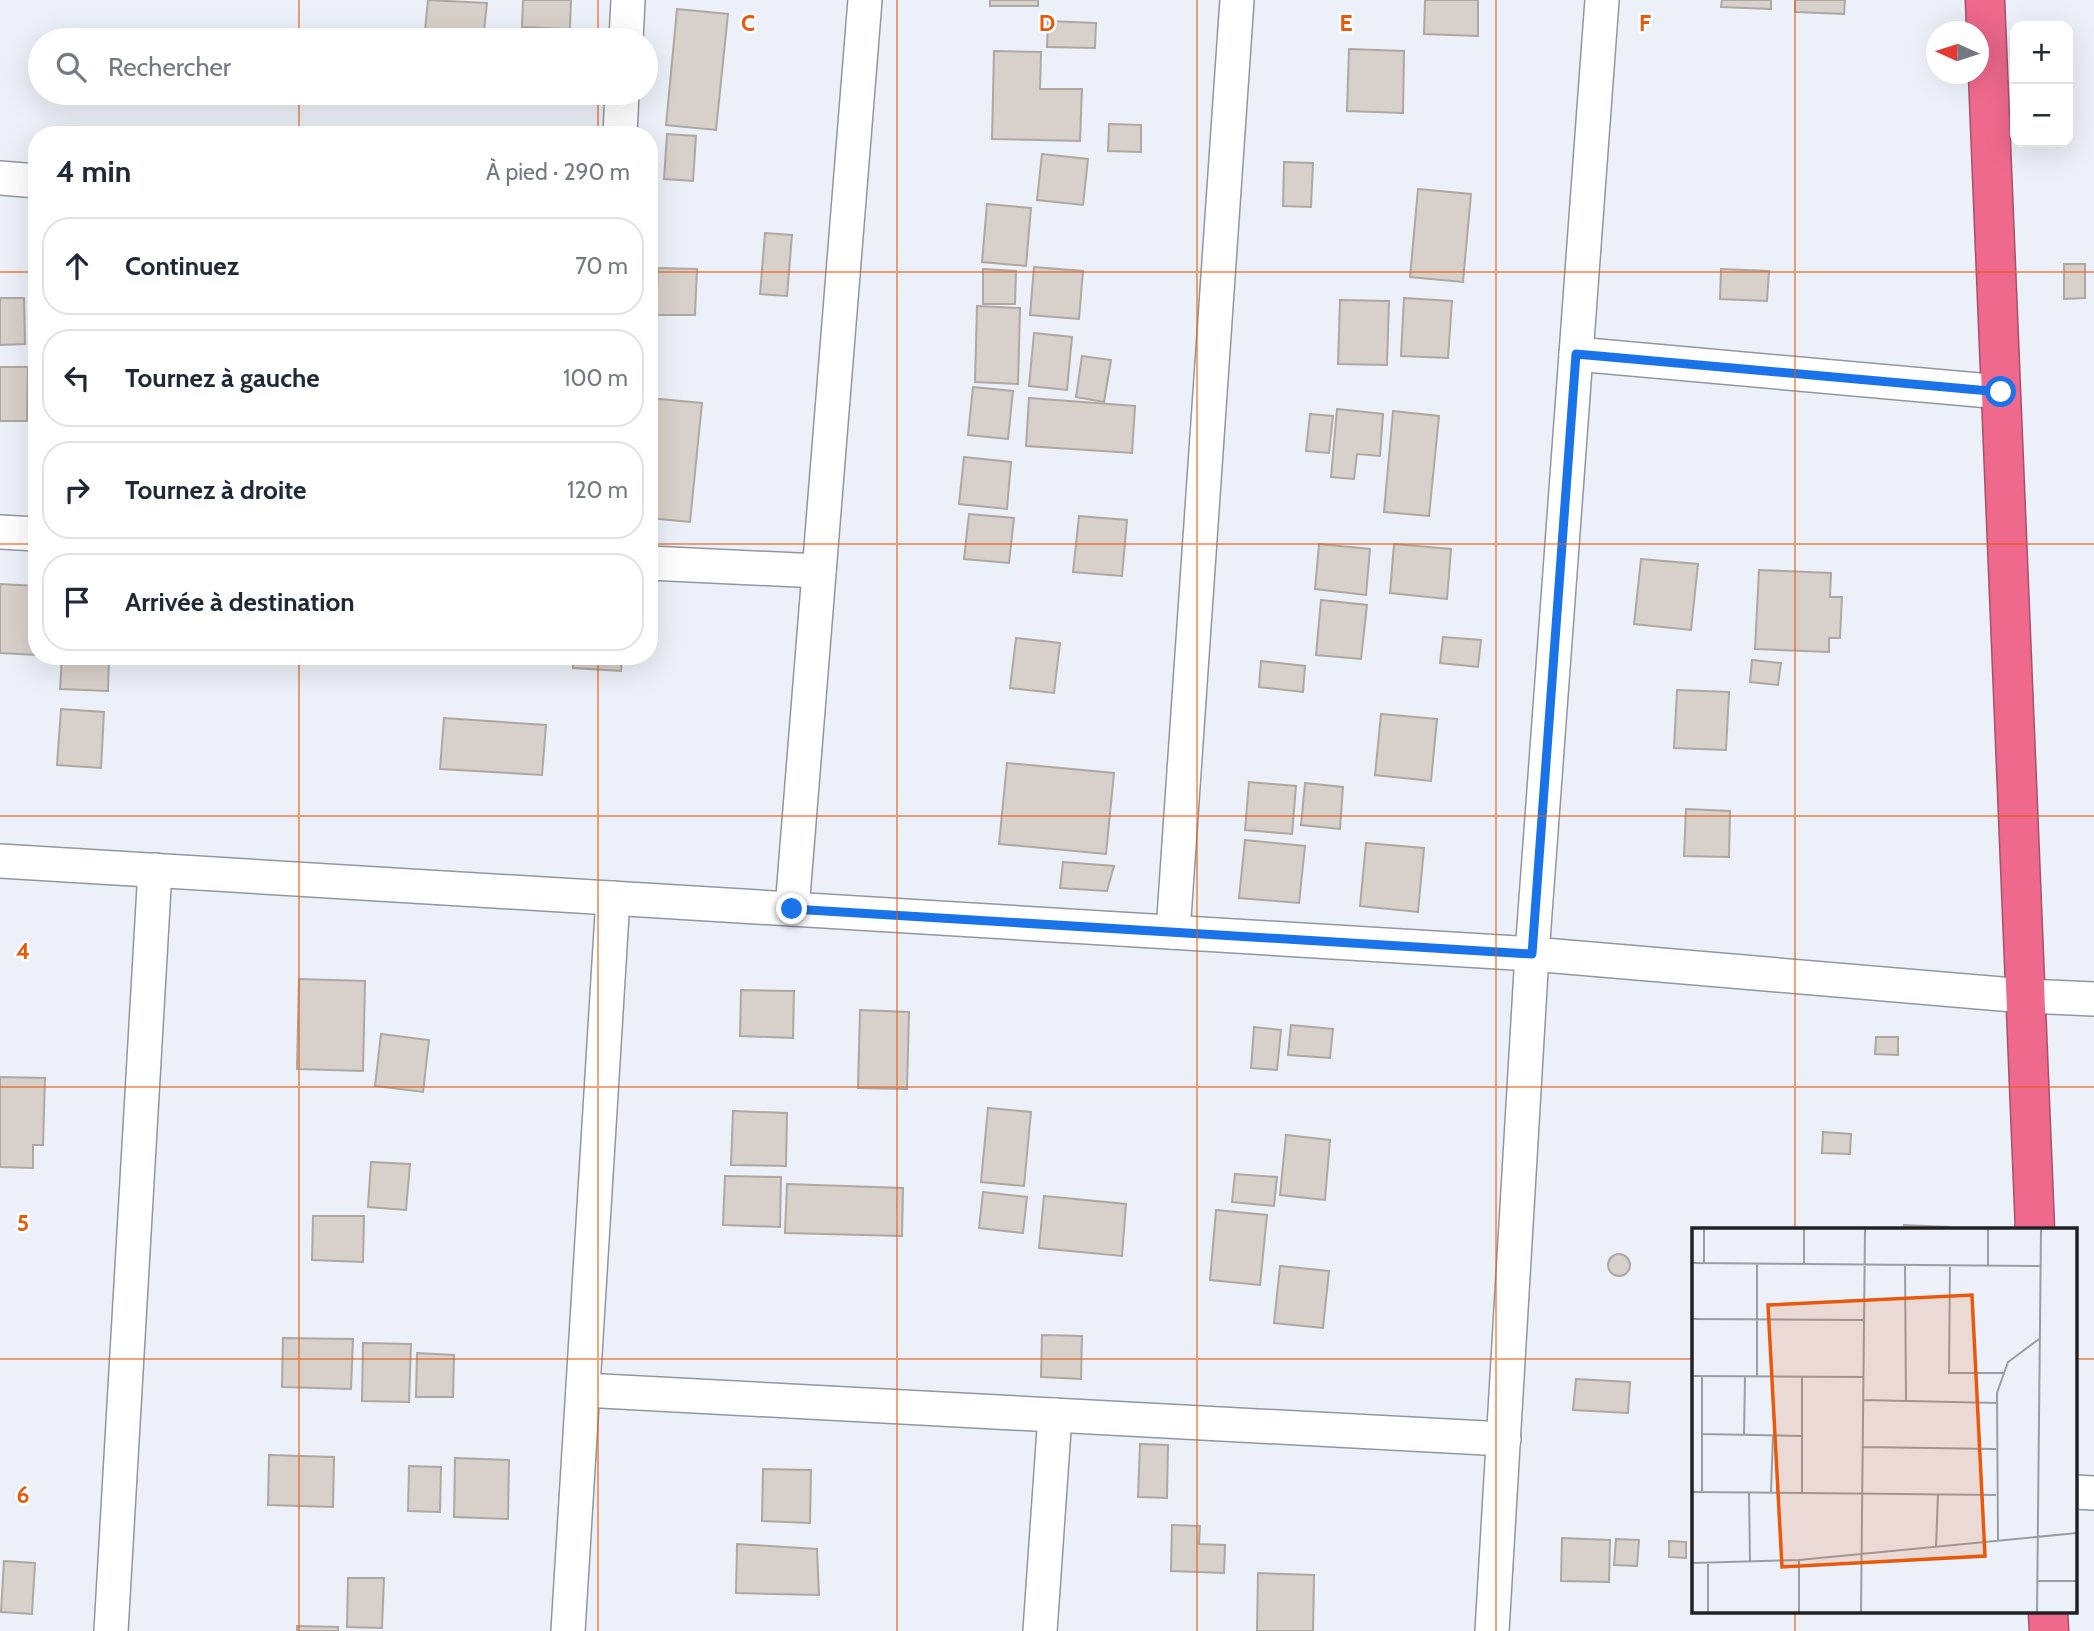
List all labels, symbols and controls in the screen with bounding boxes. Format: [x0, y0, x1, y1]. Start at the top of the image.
text: C [741, 9, 755, 37]
text: D [1039, 9, 1055, 37]
text: E [1339, 9, 1353, 37]
text: F [1639, 9, 1651, 37]
north arrow [1926, 21, 1989, 84]
map controls [2010, 21, 2073, 147]
button: + [2010, 21, 2073, 84]
search box [28, 28, 658, 105]
icon: search [52, 48, 90, 86]
text: Rechercher [108, 51, 231, 83]
button: − [2010, 84, 2073, 147]
text: 4 min [56, 153, 131, 190]
text: À pied · 290 m [486, 158, 630, 186]
icon: ahead [58, 247, 96, 285]
text: Continuez [125, 250, 239, 282]
text: 70 m [575, 252, 628, 280]
icon: left [58, 359, 96, 397]
text: Tournez à gauche [125, 362, 320, 394]
text: 100 m [563, 364, 628, 392]
route start [1985, 376, 2016, 407]
icon: right [58, 471, 96, 509]
text: Tournez à droite [125, 474, 307, 506]
text: 120 m [567, 476, 628, 504]
icon: arrive [58, 583, 96, 621]
text: Arrivée à destination [125, 586, 355, 618]
route end [776, 893, 807, 924]
text: 4 [16, 937, 30, 965]
text: 5 [17, 1209, 29, 1237]
inset map [1692, 1228, 2076, 1614]
text: 6 [17, 1481, 29, 1509]

